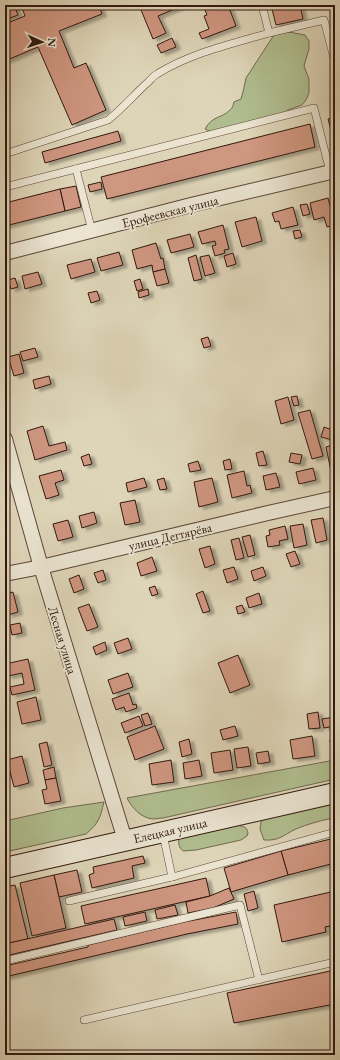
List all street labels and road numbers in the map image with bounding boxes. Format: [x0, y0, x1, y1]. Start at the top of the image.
street label: Ерофеевская улица [120, 191, 221, 232]
street label: улица Дегтярёва [127, 518, 214, 554]
street label: Лесная улица [44, 604, 81, 677]
street label: Елецкая улица [132, 814, 210, 847]

